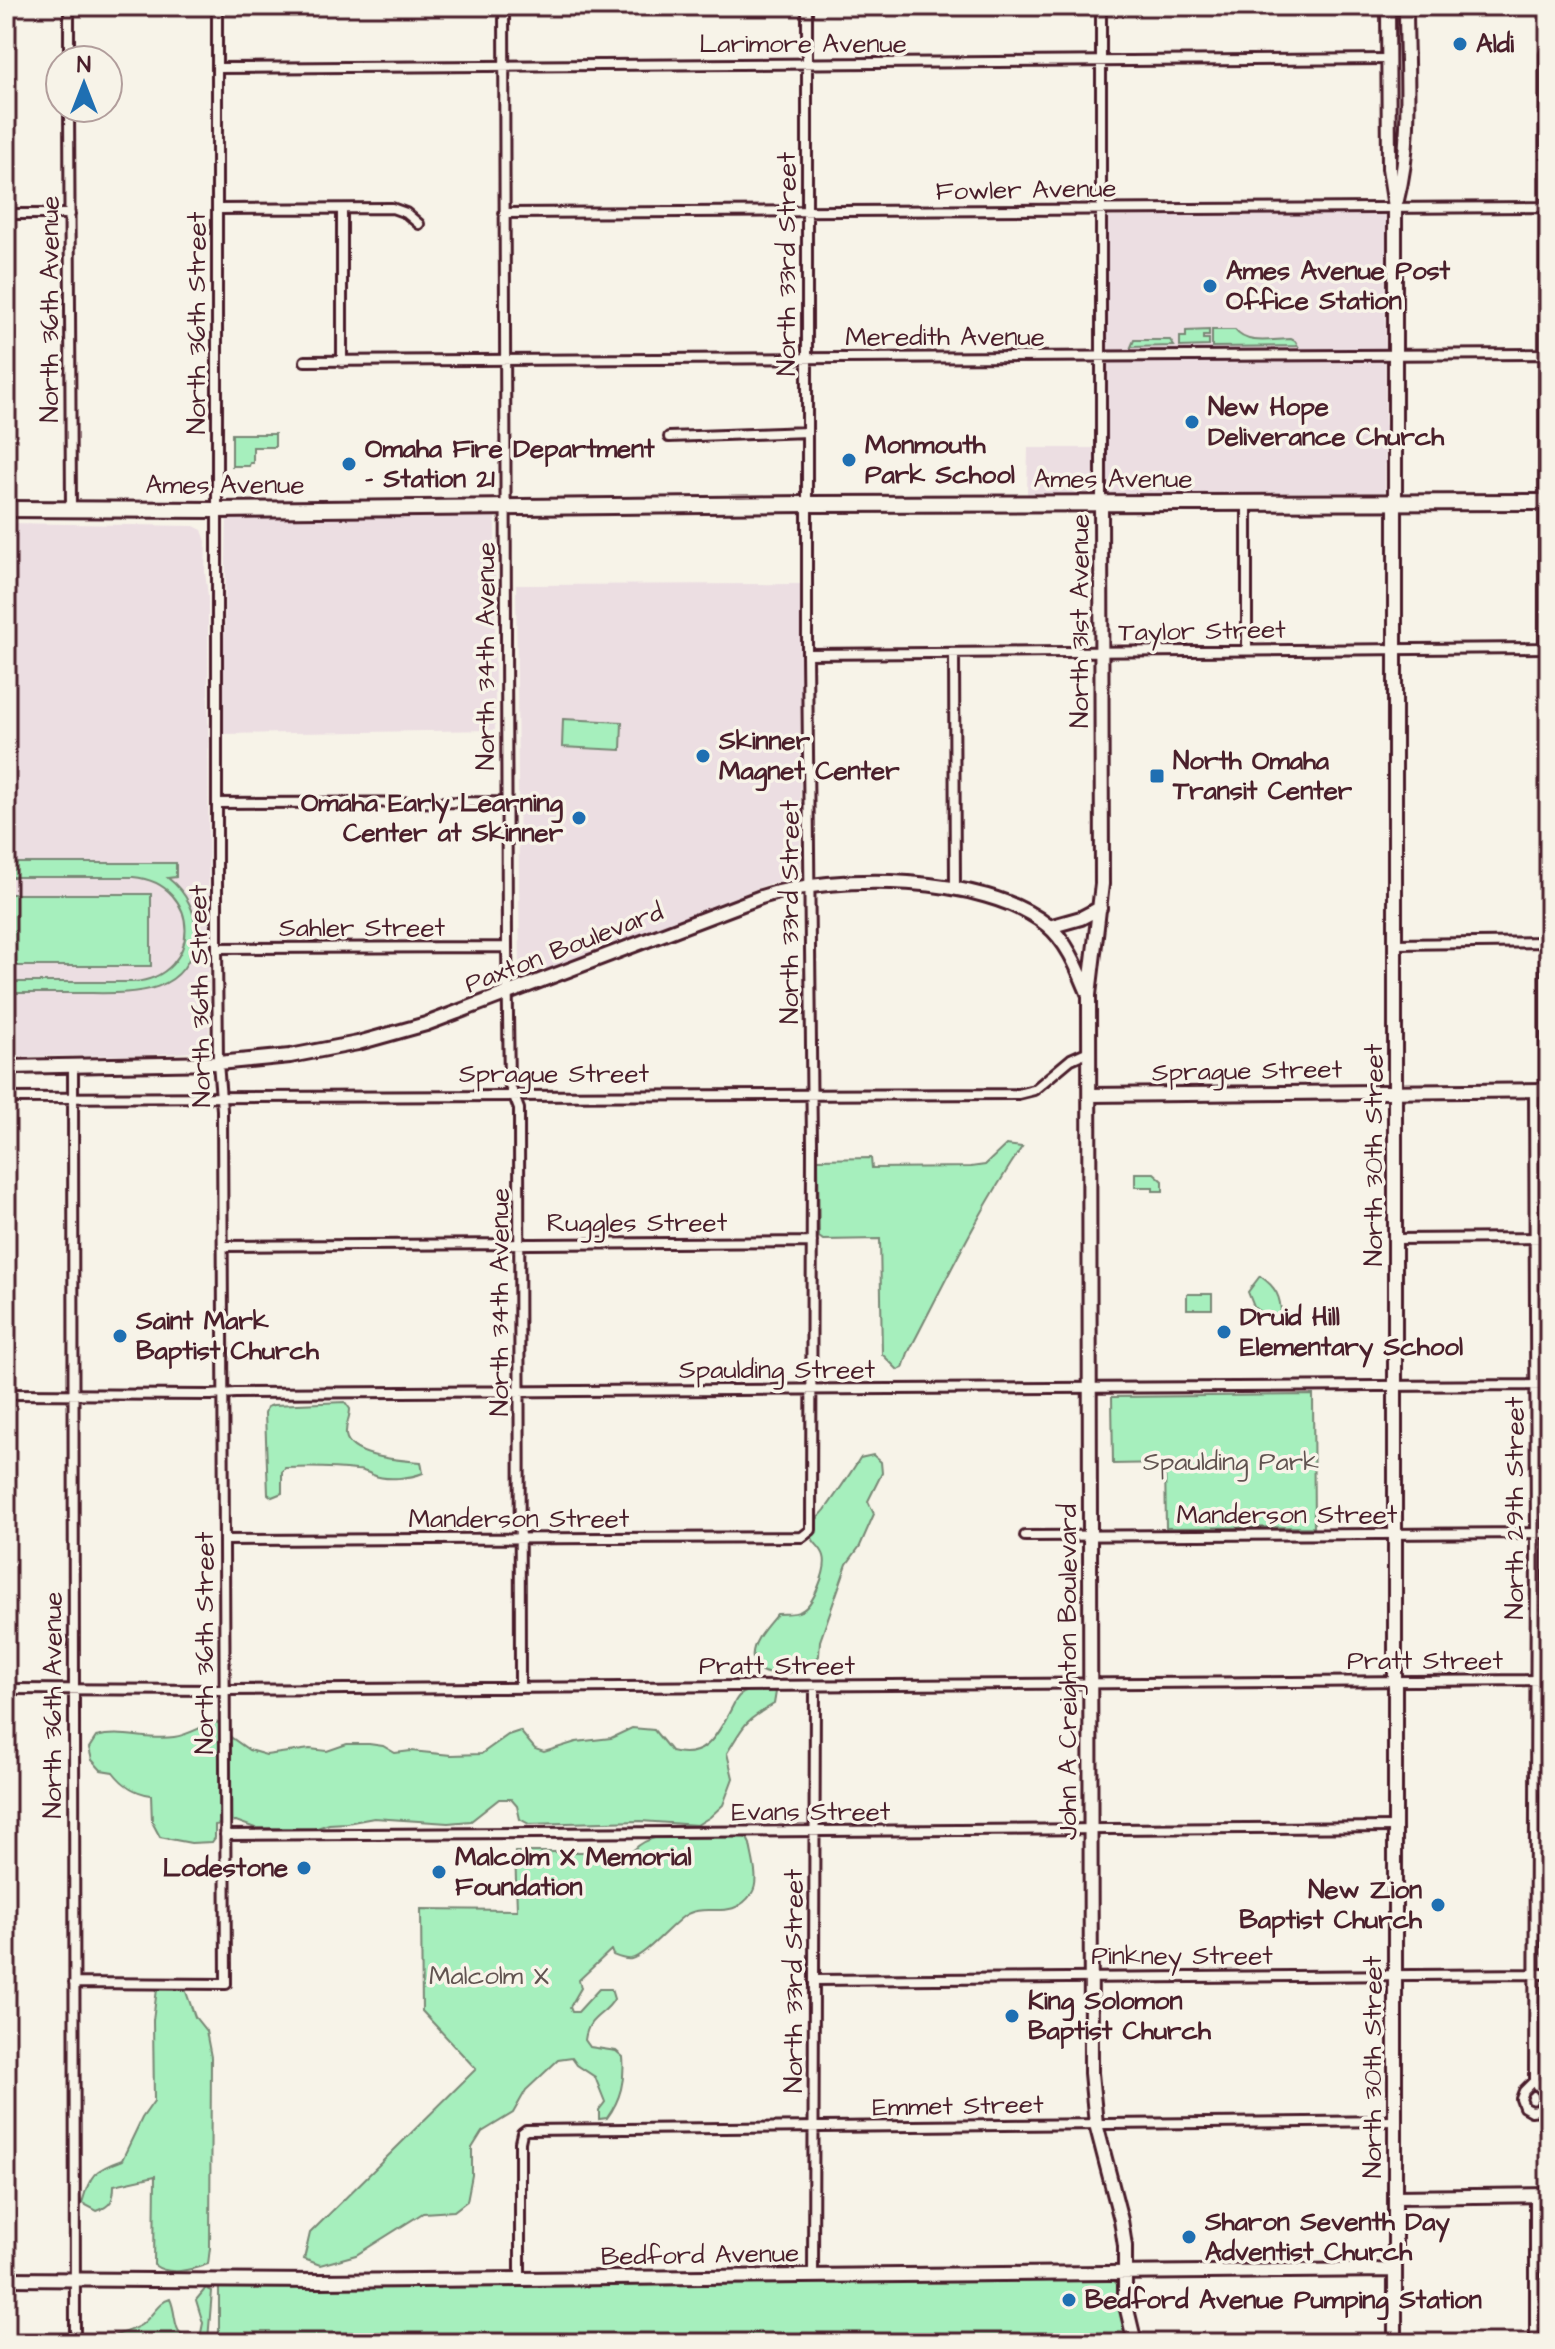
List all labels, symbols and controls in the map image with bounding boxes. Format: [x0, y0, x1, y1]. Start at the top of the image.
street label: Larimore Avenue [699, 26, 907, 62]
place label: Aldi [1476, 26, 1514, 62]
marker: Aldi [1451, 35, 1469, 53]
north arrow [44, 44, 124, 124]
text: N [77, 50, 91, 81]
street label: North 33rd Street [769, 152, 805, 376]
street label: Fowler Avenue [935, 170, 1117, 210]
street label: North 36th Avenue [32, 196, 68, 422]
street label: North 36th Street [179, 211, 215, 434]
place label: Ames Avenue Post Office Station [1226, 253, 1451, 319]
marker: Ames Avenue Post Office Station [1201, 277, 1219, 295]
street label: Meredith Avenue [845, 319, 1045, 355]
place label: New Hope Deliverance Church [1208, 389, 1445, 455]
marker: New Hope Deliverance Church [1183, 413, 1201, 431]
place label: Monmouth Park School [865, 427, 1015, 493]
place label: Omaha Fire Department - Station 21 [365, 431, 655, 497]
marker: Monmouth Park School [840, 451, 858, 469]
marker: Omaha Fire Department - Station 21 [340, 455, 358, 473]
street label: Ames Avenue [1034, 461, 1192, 497]
street label: Ames Avenue [146, 467, 304, 503]
street label: North 31st Avenue [1062, 514, 1098, 728]
street label: North 34th Avenue [468, 542, 504, 770]
street label: Taylor Street [1118, 612, 1287, 652]
place label: Skinner Magnet Center [718, 723, 900, 792]
place label: North Omaha Transit Center [1172, 743, 1353, 809]
marker: Skinner Magnet Center [694, 747, 712, 765]
marker: North Omaha Transit Center [1148, 767, 1166, 785]
place label: Omaha Early Learning Center at Skinner [301, 785, 564, 851]
street label: North 33rd Street [772, 800, 808, 1024]
marker: Omaha Early Learning Center at Skinner [570, 809, 588, 827]
street label: North 36th Street [180, 884, 220, 1108]
street label: Paxton Boulevard [460, 894, 668, 1002]
street label: Sahler Street [279, 910, 445, 946]
street label: North 30th Street [1356, 1043, 1392, 1266]
street label: Sprague Street [1152, 1051, 1343, 1093]
street label: Sprague Street [459, 1056, 650, 1094]
street label: North 34th Avenue [482, 1188, 518, 1416]
street label: Ruggles Street [547, 1205, 728, 1243]
place label: Druid Hill Elementary School [1240, 1299, 1463, 1368]
place label: Saint Mark Baptist Church [135, 1303, 320, 1369]
marker: Druid Hill Elementary School [1215, 1323, 1233, 1341]
marker: Saint Mark Baptist Church [111, 1327, 129, 1345]
street label: Spaulding Street [679, 1352, 875, 1390]
street label: North 29th Street [1497, 1396, 1533, 1619]
park label: Spaulding Park [1143, 1444, 1319, 1482]
street label: Manderson Street [1177, 1497, 1398, 1533]
street label: Manderson Street [409, 1501, 630, 1537]
street label: John A Creighton Boulevard [1050, 1504, 1088, 1840]
street label: North 36th Street [187, 1531, 223, 1754]
street label: North 36th Avenue [35, 1592, 71, 1818]
street label: Pratt Street [1347, 1643, 1503, 1679]
street label: Pratt Street [699, 1648, 855, 1684]
street label: Evans Street [732, 1794, 891, 1830]
place label: Malcolm X Memorial Foundation [455, 1839, 692, 1905]
place label: Lodestone [163, 1850, 288, 1886]
marker: Lodestone [295, 1859, 313, 1877]
marker: Malcolm X Memorial Foundation [430, 1863, 448, 1881]
street label: North 33rd Street [776, 1869, 812, 2093]
place label: New Zion Baptist Church [1239, 1872, 1423, 1938]
marker: New Zion Baptist Church [1429, 1896, 1447, 1914]
street label: Pinkney Street [1091, 1938, 1273, 1976]
street label: North 30th Street [1355, 1955, 1391, 2178]
park label: Malcolm X [429, 1958, 549, 1994]
place label: King Solomon Baptist Church [1028, 1983, 1212, 2049]
marker: King Solomon Baptist Church [1003, 2007, 1021, 2025]
street label: Emmet Street [872, 2087, 1044, 2125]
place label: Sharon Seventh Day Adventist Church [1204, 2204, 1450, 2270]
marker: Sharon Seventh Day Adventist Church [1180, 2228, 1198, 2246]
street label: Bedford Avenue [600, 2235, 800, 2275]
place label: Bedford Avenue Pumping Station [1085, 2282, 1482, 2321]
marker: Bedford Avenue Pumping Station [1060, 2291, 1078, 2309]

